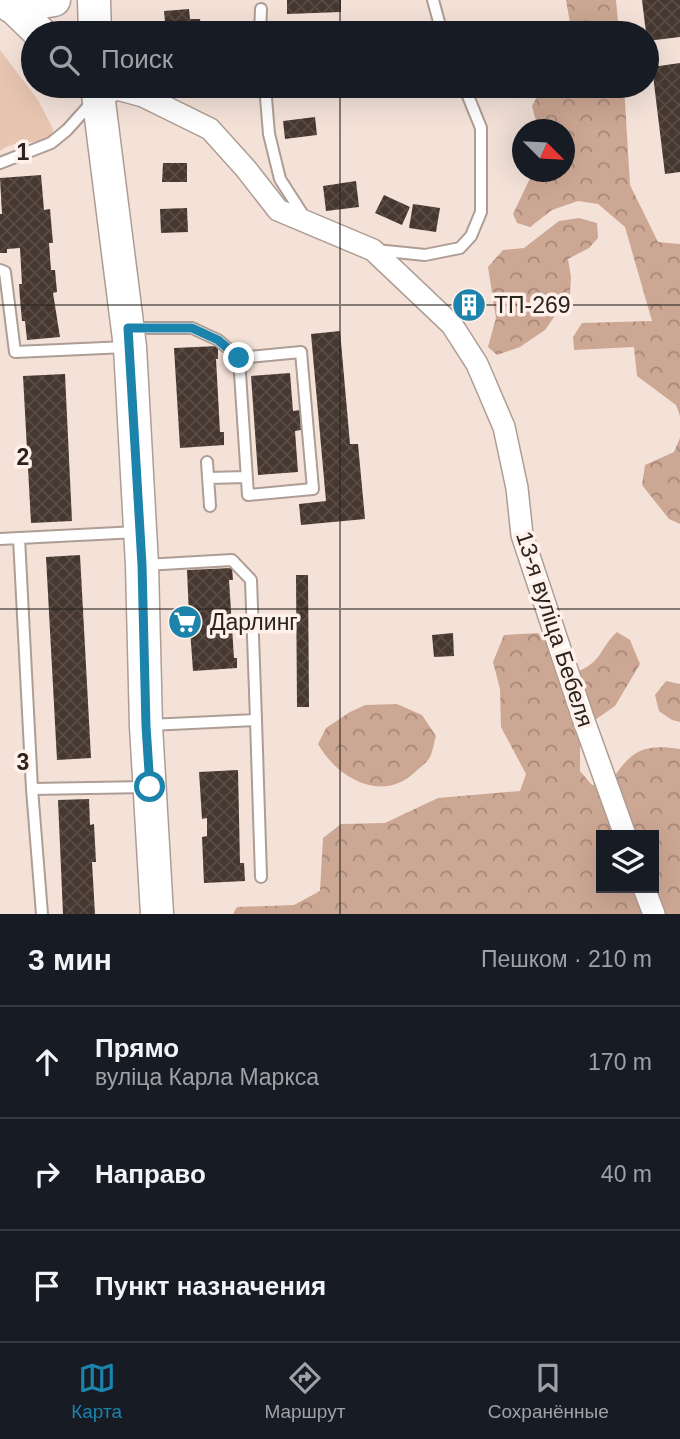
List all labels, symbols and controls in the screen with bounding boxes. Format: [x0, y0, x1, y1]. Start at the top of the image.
search box [21, 21, 659, 98]
icon: search [45, 41, 83, 79]
text: Поиск [101, 44, 173, 74]
north arrow [512, 119, 575, 182]
text: 1 [17, 139, 30, 165]
building icon: ТП-269 [450, 286, 488, 324]
place label: ТП-269 [494, 292, 571, 318]
route end [223, 342, 254, 373]
text: 2 [17, 444, 29, 470]
street label: 13-я вуліца Бебеля [511, 528, 599, 730]
supermarket icon: Дарлинг [166, 603, 204, 641]
place label: Дарлинг [210, 609, 298, 635]
text: 3 [17, 749, 29, 775]
route start [134, 771, 165, 802]
map controls [596, 830, 659, 893]
button: layers [596, 830, 659, 893]
text: 3 мин [28, 943, 112, 976]
text: Пешком · 210 m [481, 946, 652, 972]
text: Прямо [95, 1033, 179, 1063]
icon: ahead [28, 1043, 66, 1081]
text: 170 m [588, 1049, 652, 1075]
text: вуліца Карла Маркса [95, 1064, 319, 1090]
icon: right [28, 1155, 66, 1193]
text: Направо [95, 1159, 206, 1189]
text: 40 m [601, 1161, 652, 1187]
icon: arrive [28, 1267, 66, 1305]
text: Пункт назначения [95, 1271, 326, 1301]
tab: Карта [71, 1359, 122, 1423]
tab: Маршрут [264, 1359, 345, 1423]
tab: Сохранённые [488, 1359, 609, 1423]

